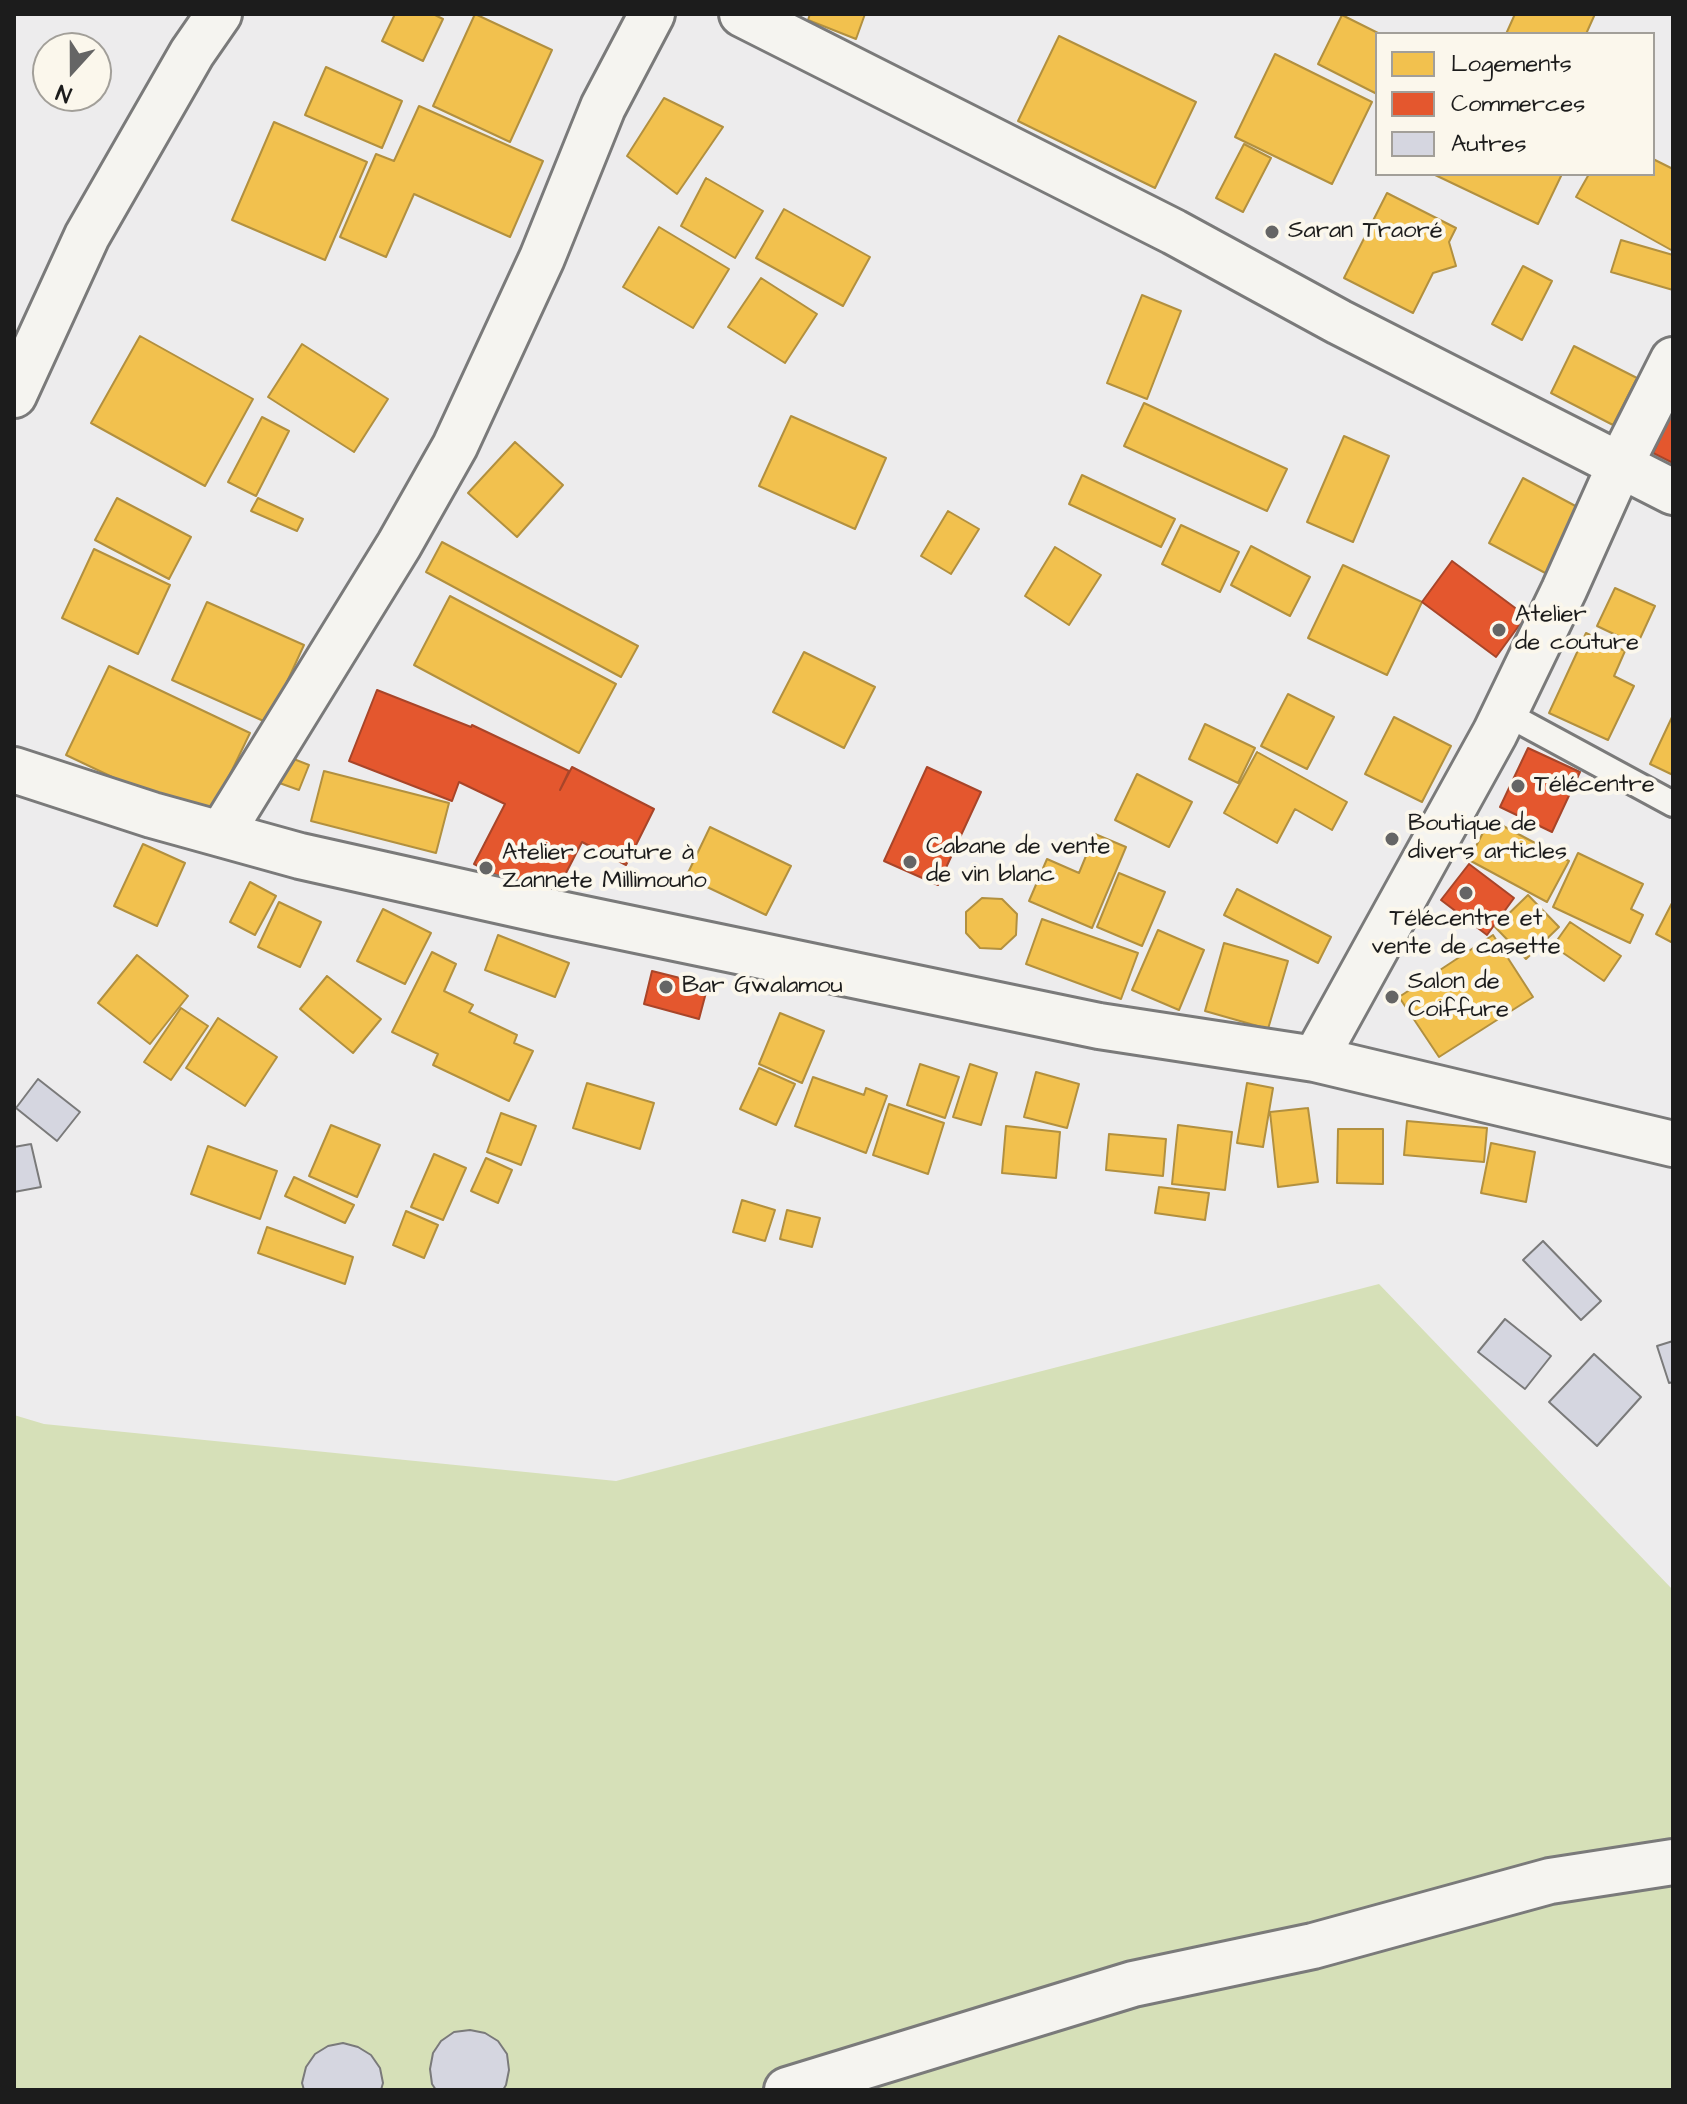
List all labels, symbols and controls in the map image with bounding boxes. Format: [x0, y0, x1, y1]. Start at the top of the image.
north arrow [32, 32, 112, 112]
legend [1375, 32, 1655, 176]
text: Logements [1451, 47, 1572, 81]
text: N [52, 76, 76, 110]
text: Commerces [1451, 87, 1585, 121]
text: Autres [1451, 127, 1527, 161]
place label: Saran Traoré [1288, 218, 1443, 246]
marker: Saran Traoré [1263, 223, 1281, 241]
place label: Atelier de couture [1515, 602, 1639, 658]
marker: Atelier de couture [1490, 621, 1508, 639]
place label: Télécentre [1534, 772, 1655, 800]
marker: Télécentre [1509, 777, 1527, 795]
place label: Boutique de divers articles [1408, 811, 1567, 867]
marker: Boutique de divers articles [1383, 830, 1401, 848]
place label: Cabane de vente de vin blanc [926, 834, 1110, 890]
place label: Atelier couture à Zannete Millimouno [502, 840, 707, 896]
marker: Cabane de vente de vin blanc [901, 853, 919, 871]
marker: Atelier couture à Zannete Millimouno [477, 859, 495, 877]
marker: Télécentre et vente de casette [1457, 884, 1475, 902]
place label: Télécentre et vente de casette [1371, 906, 1561, 962]
place label: Salon de Coiffure [1408, 969, 1509, 1025]
place label: Bar Gwalamou [682, 973, 843, 1001]
marker: Bar Gwalamou [657, 978, 675, 996]
marker: Salon de Coiffure [1383, 988, 1401, 1006]

